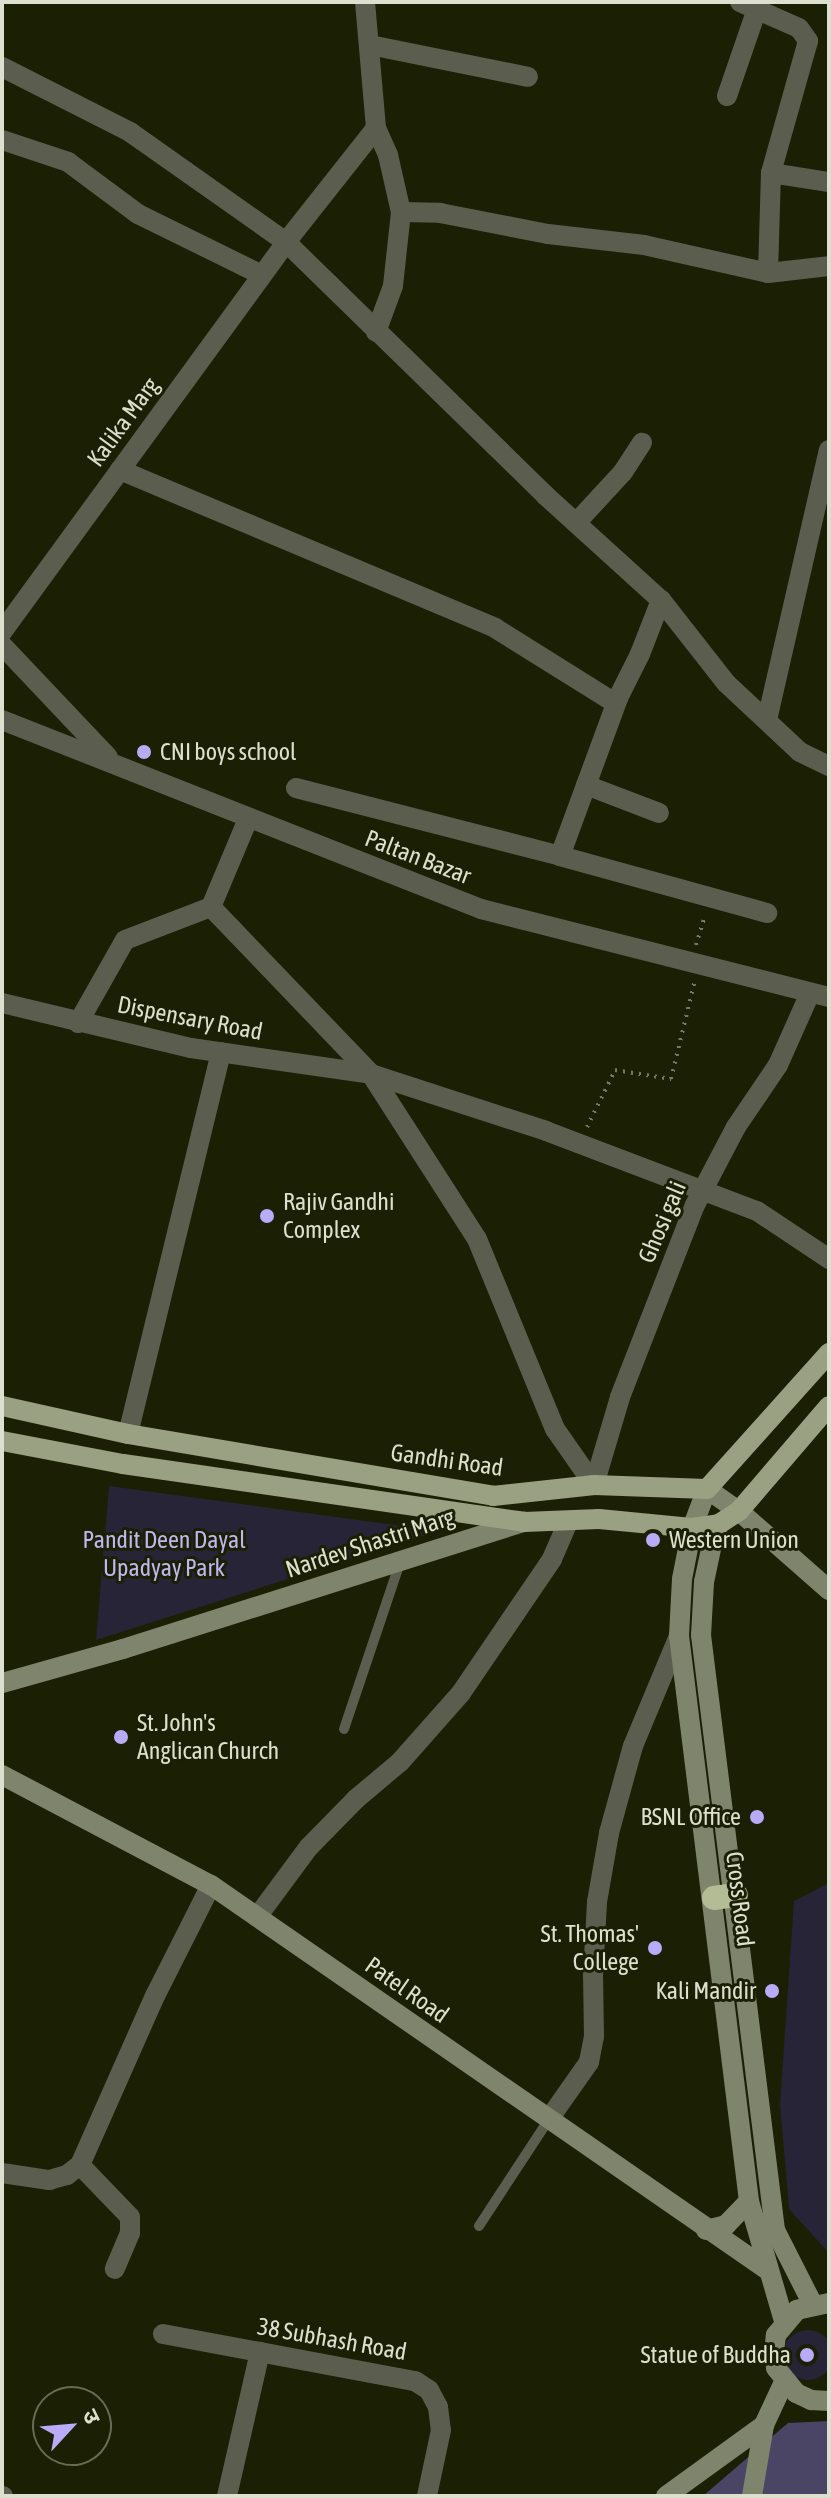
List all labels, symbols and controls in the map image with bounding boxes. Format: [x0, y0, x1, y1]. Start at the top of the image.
street label: Kalika Marg [81, 372, 165, 472]
place label: CNI boys school [160, 738, 296, 766]
marker: CNI boys school [135, 743, 153, 761]
street label: Paltan Bazar [361, 824, 475, 890]
street label: Dispensary Road [115, 990, 265, 1046]
street label: Ghosi gali [632, 1177, 692, 1267]
place label: Rajiv Gandhi Complex [283, 1188, 394, 1244]
marker: Rajiv Gandhi Complex [258, 1207, 276, 1225]
street label: Gandhi Road [389, 1438, 505, 1482]
street label: Nardev Shastri Marg [282, 1502, 458, 1584]
park label: Pandit Deen Dayal Upadyay Park [83, 1526, 245, 1582]
place label: Western Union [669, 1526, 799, 1554]
marker: Western Union [644, 1531, 662, 1549]
place label: St. John's Anglican Church [137, 1709, 279, 1765]
marker: St. John's Anglican Church [112, 1728, 130, 1746]
place label: BSNL Office [640, 1803, 741, 1831]
marker: BSNL Office [748, 1808, 766, 1826]
street label: Cross Road [720, 1850, 760, 1948]
place label: St. Thomas' College [541, 1920, 639, 1976]
marker: St. Thomas' College [646, 1939, 664, 1957]
street label: Patel Road [360, 1951, 454, 2029]
place label: Kali Mandir [656, 1977, 756, 2005]
marker: Kali Mandir [763, 1982, 781, 2000]
street label: 38 Subhash Road [255, 2312, 409, 2366]
place label: Statue of Buddha [640, 2341, 791, 2369]
marker: Statue of Buddha [798, 2346, 816, 2364]
north arrow [32, 2386, 112, 2466]
text: उ [77, 2405, 106, 2428]

